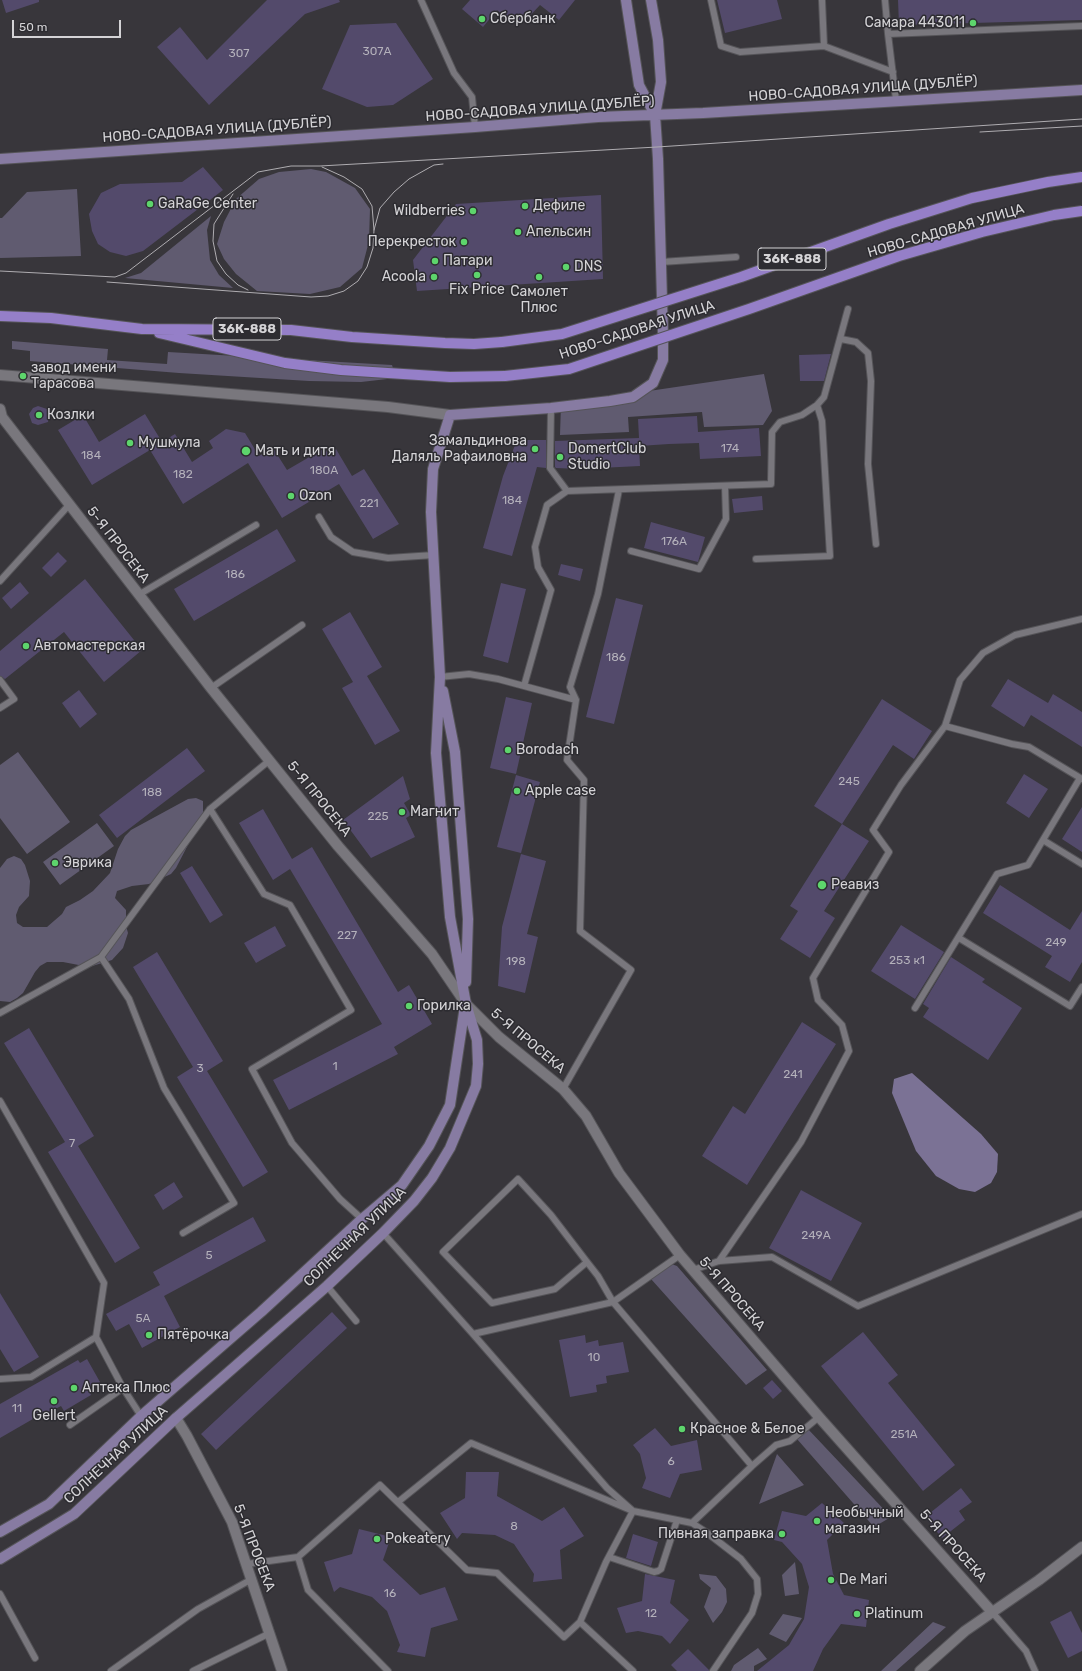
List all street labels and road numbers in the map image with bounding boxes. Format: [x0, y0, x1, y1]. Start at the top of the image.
street label: НОВО-САДОВАЯ УЛИЦА (ДУБЛЁР) [748, 73, 978, 105]
street label: НОВО-САДОВАЯ УЛИЦА (ДУБЛЁР) [425, 93, 655, 125]
street label: НОВО-САДОВАЯ УЛИЦА (ДУБЛЁР) [102, 114, 332, 146]
street label: НОВО-САДОВАЯ УЛИЦА [866, 201, 1026, 261]
road number: 36К-888 [758, 248, 826, 270]
street label: НОВО-САДОВАЯ УЛИЦА [557, 297, 717, 363]
road number: 36К-888 [213, 318, 281, 340]
street label: 5-Я ПРОСЕКА [83, 503, 153, 587]
street label: 5-Я ПРОСЕКА [283, 758, 355, 840]
street label: 5-Я ПРОСЕКА [487, 1005, 569, 1077]
street label: СОЛНЕЧНАЯ УЛИЦА [300, 1184, 410, 1290]
street label: 5-Я ПРОСЕКА [695, 1254, 769, 1334]
street label: СОЛНЕЧНАЯ УЛИЦА [61, 1403, 171, 1507]
street label: 5-Я ПРОСЕКА [230, 1502, 278, 1594]
street label: 5-Я ПРОСЕКА [916, 1506, 990, 1586]

